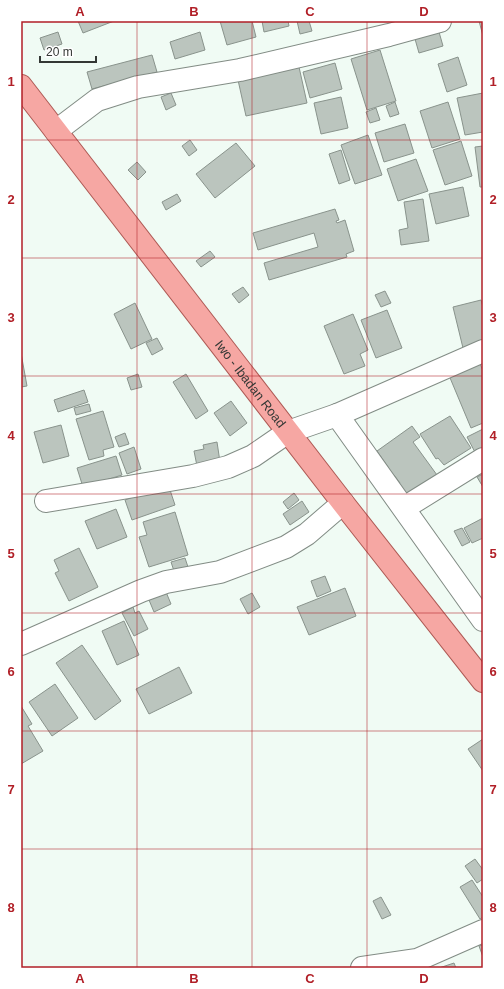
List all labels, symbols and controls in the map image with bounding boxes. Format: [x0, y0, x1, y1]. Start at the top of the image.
text: A [75, 4, 85, 19]
text: B [189, 4, 199, 19]
text: C [305, 4, 315, 19]
text: D [419, 4, 429, 19]
scale bar [40, 38, 96, 64]
text: 20 m [46, 45, 73, 59]
text: 1 [7, 74, 15, 89]
text: 1 [489, 74, 497, 89]
text: 2 [7, 192, 15, 207]
text: 2 [489, 192, 497, 207]
text: 3 [7, 310, 15, 325]
text: 3 [489, 310, 497, 325]
street label: Iwo - Ibadan Road [212, 337, 289, 430]
text: 4 [7, 428, 15, 443]
text: 4 [489, 428, 497, 443]
text: 5 [7, 546, 15, 561]
text: 5 [489, 546, 497, 561]
text: 6 [7, 664, 15, 679]
text: 6 [489, 664, 497, 679]
text: 7 [7, 782, 15, 797]
text: 7 [489, 782, 497, 797]
text: 8 [7, 900, 15, 915]
text: 8 [489, 900, 497, 915]
text: A [75, 971, 85, 986]
text: B [189, 971, 199, 986]
text: C [305, 971, 315, 986]
text: D [419, 971, 429, 986]

